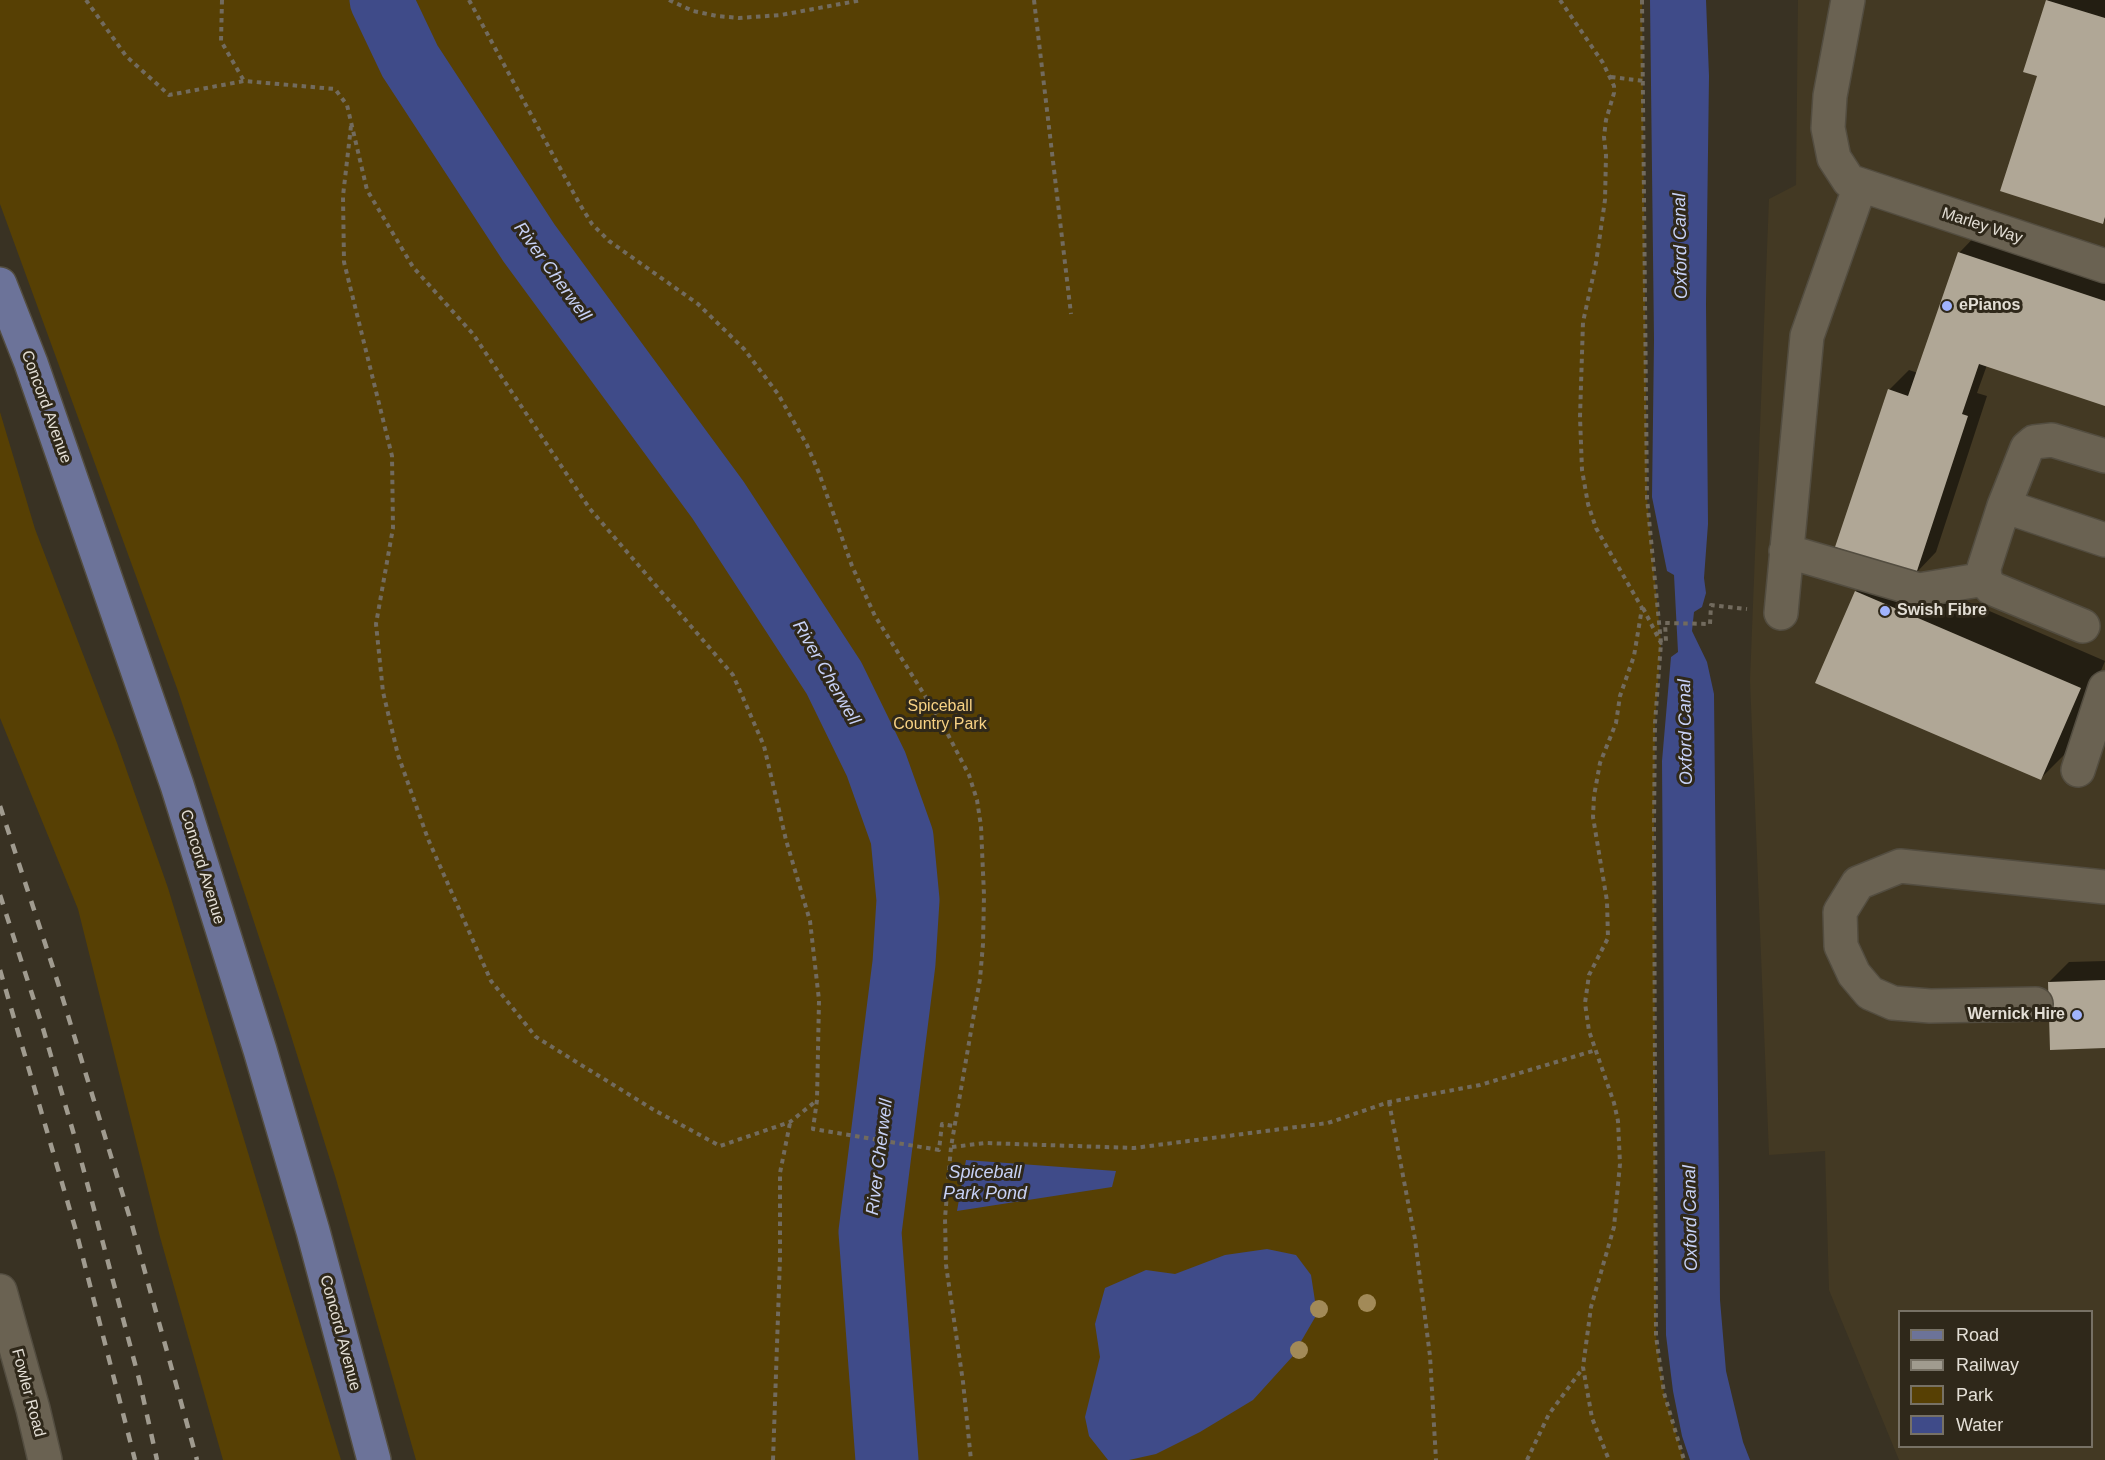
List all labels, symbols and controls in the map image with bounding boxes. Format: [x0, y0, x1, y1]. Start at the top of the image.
water label: Oxford Canal [1669, 193, 1693, 299]
street label: Marley Way [1939, 204, 2025, 248]
water label: River Cherwell [509, 218, 595, 326]
place label: ePianos [1959, 296, 2020, 316]
marker: ePianos [1940, 299, 1954, 313]
street label: Concord Avenue [17, 348, 75, 466]
place label: Swish Fibre [1897, 601, 1987, 621]
marker: Swish Fibre [1878, 604, 1892, 618]
water label: River Cherwell [787, 617, 865, 729]
water label: Oxford Canal [1674, 679, 1698, 785]
park label: Spiceball Country Park [893, 697, 987, 735]
street label: Concord Avenue [175, 807, 229, 927]
place label: Wernick Hire [1967, 1005, 2065, 1025]
marker: Wernick Hire [2070, 1008, 2084, 1022]
water label: River Cherwell [862, 1098, 898, 1216]
water label: Spiceball Park Pond [943, 1162, 1027, 1204]
water label: Oxford Canal [1679, 1165, 1703, 1271]
street label: Concord Avenue [315, 1273, 365, 1393]
legend [1898, 1310, 2093, 1448]
text: Road [1956, 1325, 1999, 1345]
street label: Fowler Road [7, 1347, 49, 1439]
text: Railway [1956, 1355, 2019, 1375]
text: Park [1956, 1385, 1993, 1405]
text: Water [1956, 1415, 2003, 1435]

